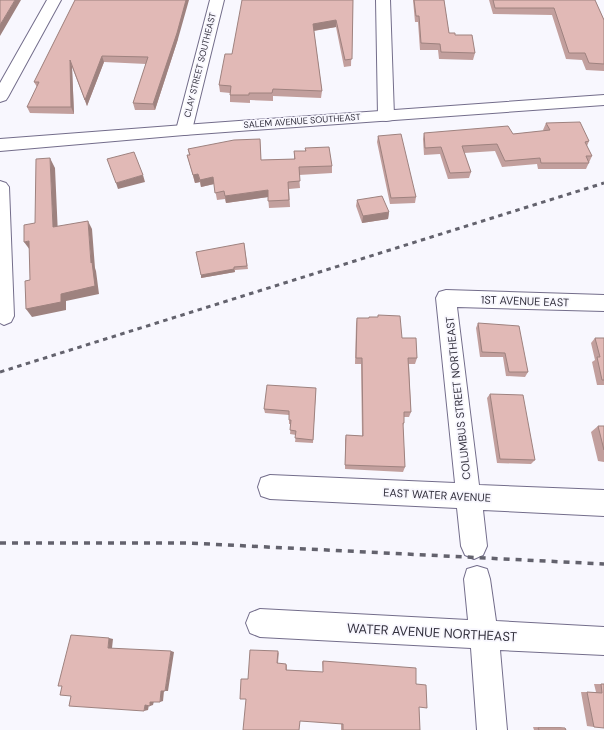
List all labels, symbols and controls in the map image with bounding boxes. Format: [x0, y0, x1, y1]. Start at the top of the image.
street label: CLAY STREET SOUTHEAST [181, 11, 219, 119]
street label: SALEM AVENUE SOUTHEAST [243, 111, 361, 131]
street label: 1ST AVENUE EAST [481, 292, 569, 310]
street label: COLUMBUS STREET NORTHEAST [442, 316, 474, 480]
street label: EAST WATER AVENUE [383, 485, 491, 505]
street label: WATER AVENUE NORTHEAST [346, 620, 517, 645]

